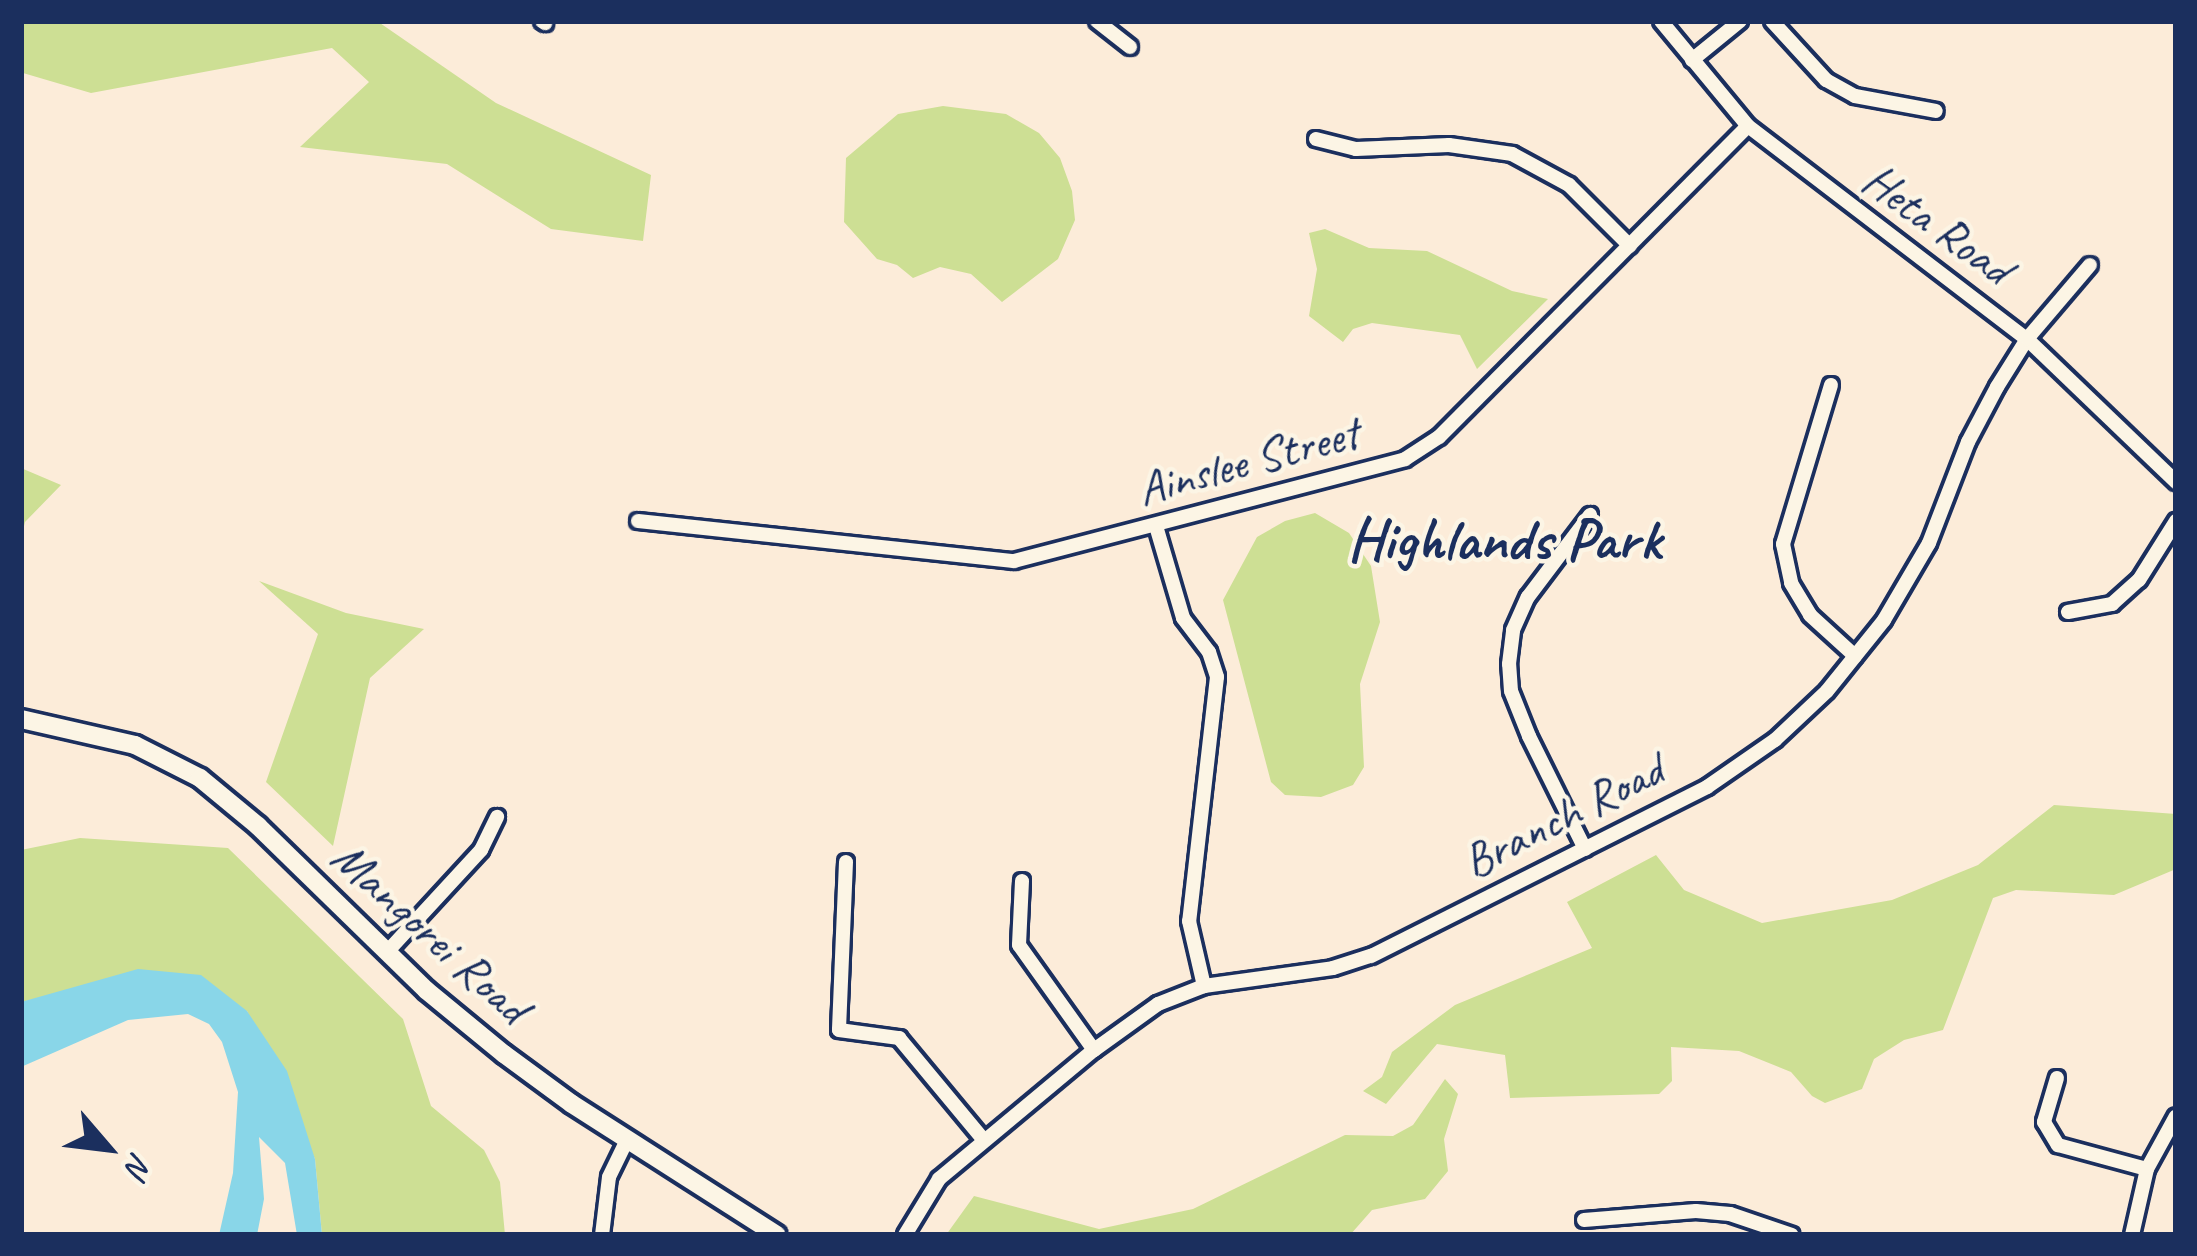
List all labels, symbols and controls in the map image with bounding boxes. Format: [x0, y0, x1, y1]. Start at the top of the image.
street label: Heta Road [1851, 151, 2023, 297]
street label: Ainslee Street [1131, 404, 1365, 518]
district label: Highlands Park [1346, 503, 1662, 575]
street label: Branch Road [1453, 741, 1673, 891]
street label: Mangorei Road [320, 829, 540, 1035]
north arrow [48, 1088, 168, 1208]
text: N [116, 1146, 163, 1184]

